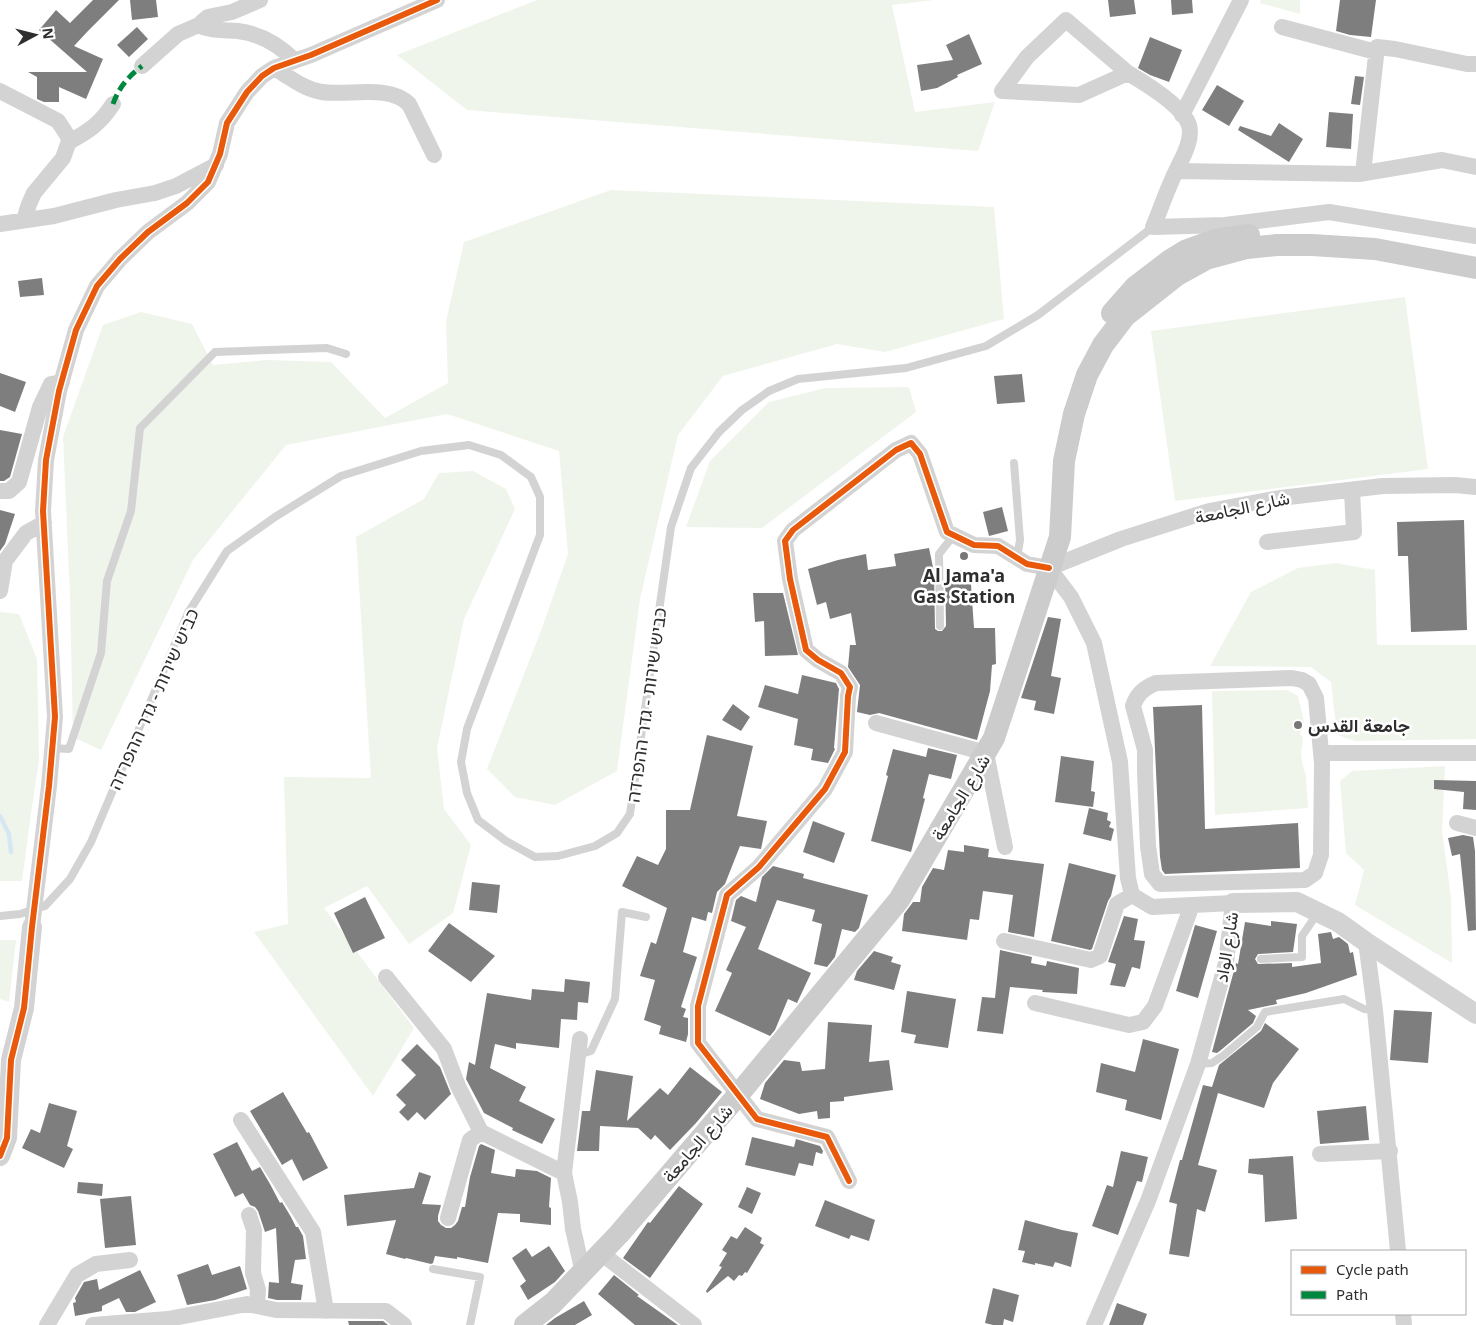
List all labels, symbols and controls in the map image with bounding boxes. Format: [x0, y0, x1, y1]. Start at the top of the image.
north arrow [10, 10, 60, 60]
text: N [38, 27, 59, 40]
street label: شارع الجامعة [1192, 485, 1292, 530]
marker: Al Jama'a Gas Station [958, 550, 970, 562]
place label: Al Jama'a Gas Station [913, 563, 1015, 608]
street label: כביש שירות - גדר ההפרדה [102, 604, 204, 794]
street label: כביש שירות - גדר ההפרדה [620, 606, 672, 804]
place label: جامعة القدس [1308, 713, 1410, 737]
marker: جامعة القدس [1292, 719, 1304, 731]
street label: شارع الجامعة [925, 749, 996, 845]
street label: شارع الواد [1209, 910, 1244, 984]
street label: شارع الجامعة [656, 1099, 738, 1188]
legend [1291, 1250, 1466, 1315]
text: Cycle path [1336, 1259, 1409, 1279]
text: Path [1336, 1284, 1368, 1304]

